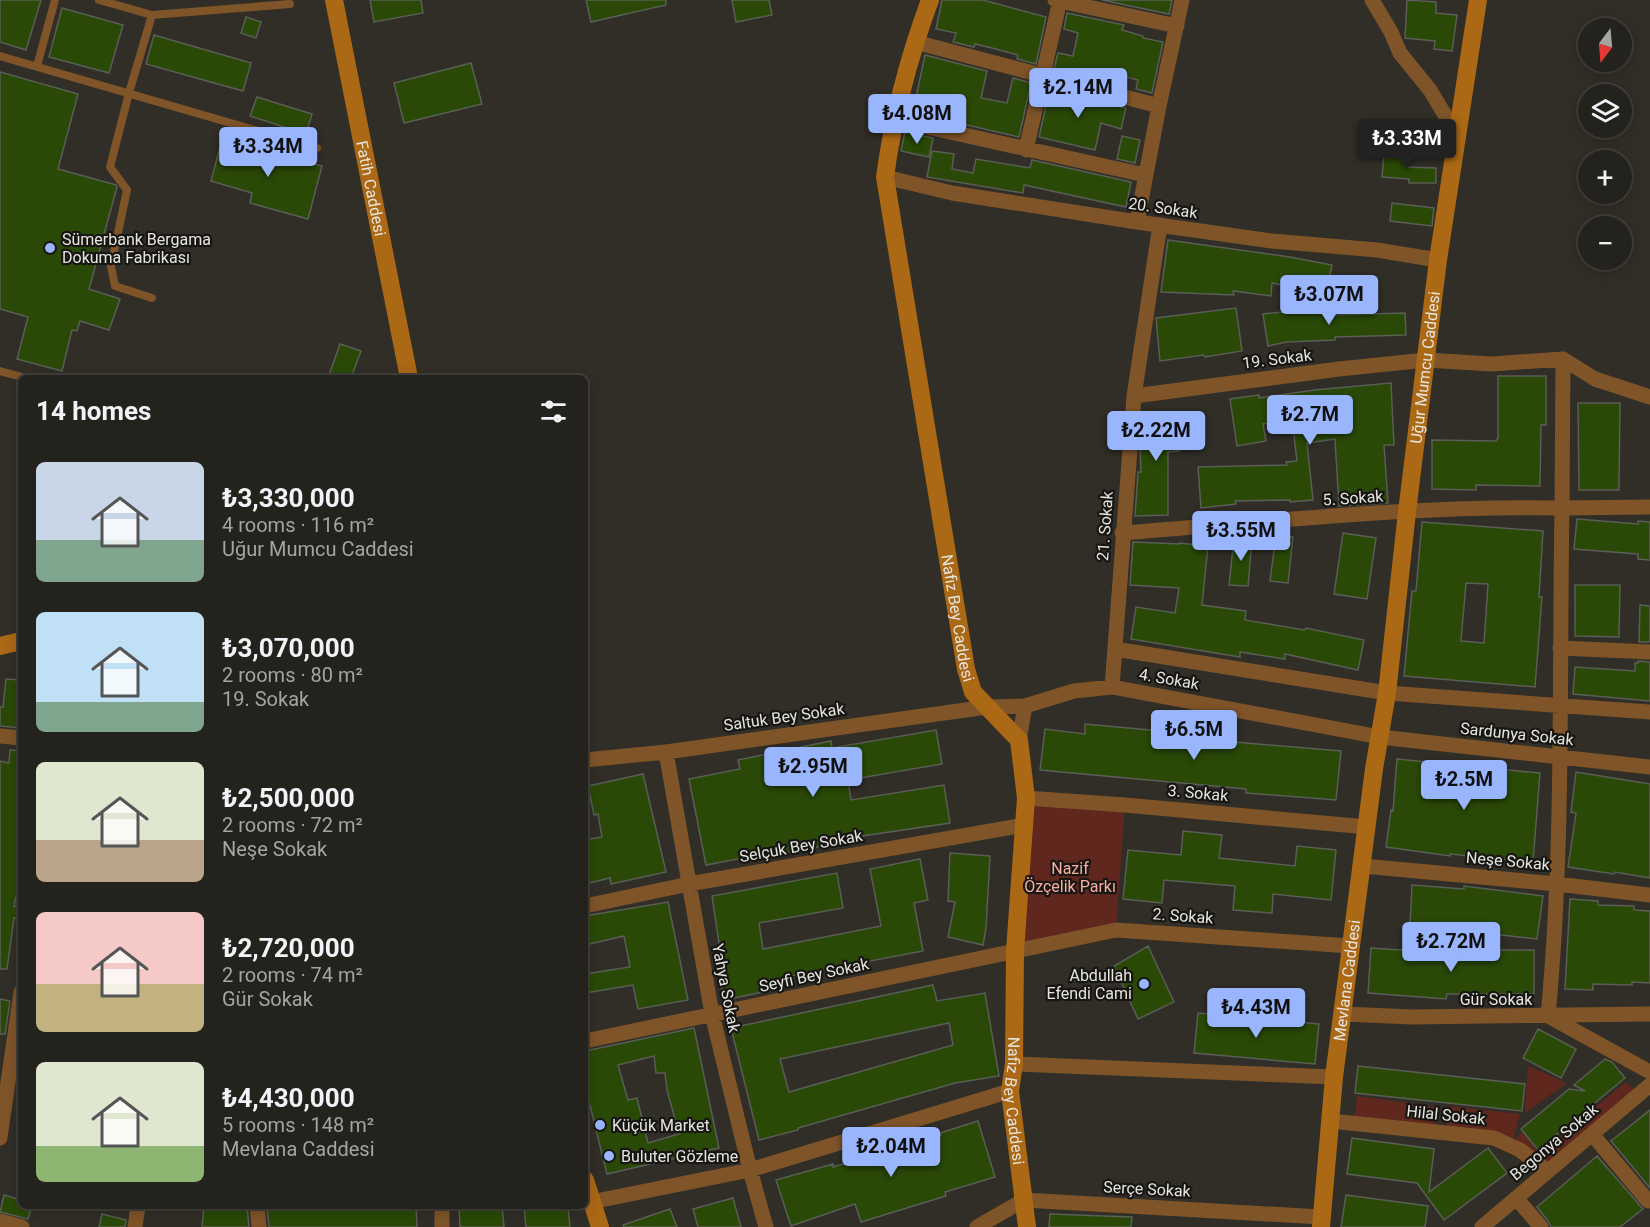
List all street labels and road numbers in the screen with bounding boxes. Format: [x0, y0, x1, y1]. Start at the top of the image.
street label: Fatih Caddesi [353, 139, 390, 238]
street label: 20. Sokak [1127, 194, 1200, 222]
street label: Uğur Mumcu Caddesi [1406, 290, 1444, 445]
street label: 19. Sokak [1241, 345, 1314, 373]
street label: 5. Sokak [1322, 486, 1385, 510]
street label: 21. Sokak [1093, 490, 1117, 561]
street label: Nafiz Bey Caddesi [938, 553, 979, 684]
street label: 4. Sokak [1137, 664, 1201, 694]
street label: Saltuk Bey Sokak [722, 699, 846, 735]
street label: Sardunya Sokak [1459, 719, 1575, 749]
street label: 3. Sokak [1167, 781, 1230, 805]
street label: Selçuk Bey Sokak [738, 826, 865, 866]
street label: Neşe Sokak [1465, 848, 1552, 874]
street label: 2. Sokak [1152, 904, 1215, 928]
street label: Mevlana Caddesi [1329, 919, 1364, 1042]
street label: Yahya Sokak [708, 942, 744, 1035]
street label: Seyfi Bey Sokak [757, 954, 871, 996]
street label: Gür Sokak [1460, 990, 1533, 1009]
street label: Nafiz Bey Caddesi [1000, 1037, 1029, 1166]
street label: Begonya Sokak [1506, 1099, 1603, 1184]
street label: Hilal Sokak [1406, 1101, 1487, 1129]
street label: Serçe Sokak [1103, 1177, 1192, 1201]

